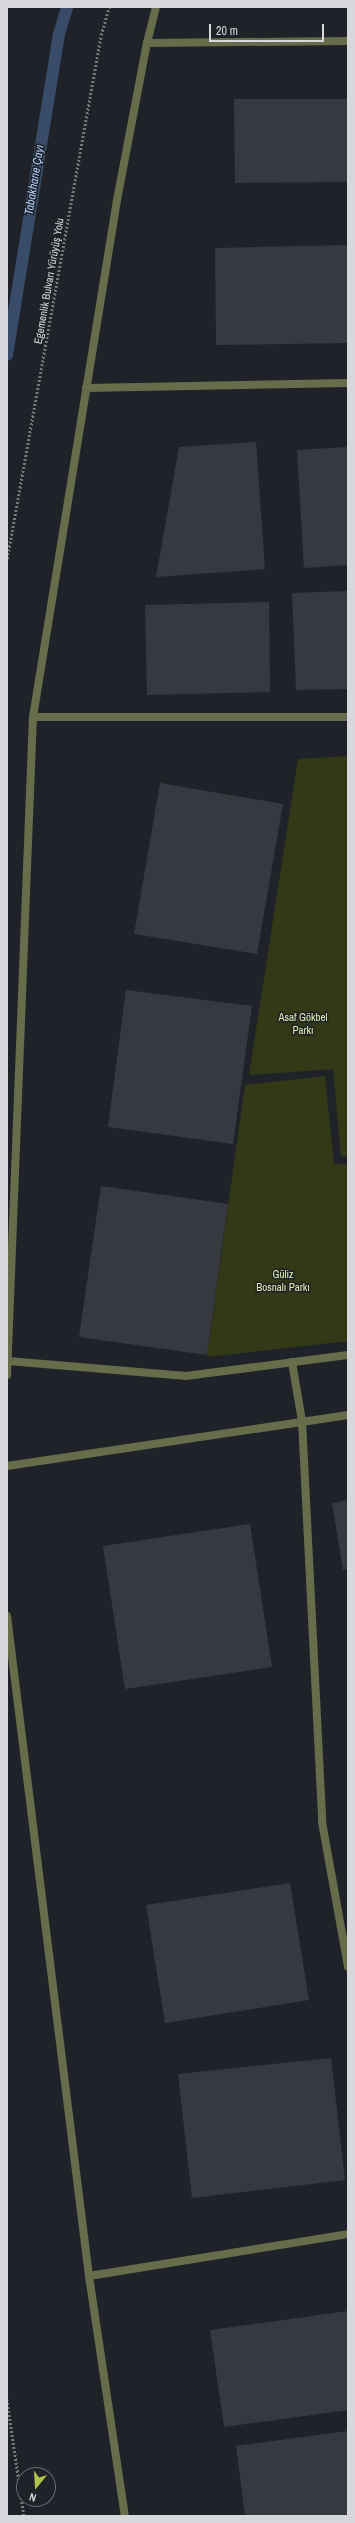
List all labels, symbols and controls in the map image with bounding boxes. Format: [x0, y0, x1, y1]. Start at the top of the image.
scale bar [211, 16, 326, 42]
text: 20 m [216, 23, 238, 39]
water label: Tabakhane Çayı [22, 144, 48, 216]
street label: Egemenlik Bulvarı Yürüyüş Yolu [31, 217, 67, 345]
park label: Asaf Gökbel Parkı [278, 1011, 328, 1037]
park label: Güliz Bosnalı Parkı [256, 1268, 310, 1294]
north arrow [16, 2467, 56, 2507]
text: N [27, 2490, 38, 2505]

